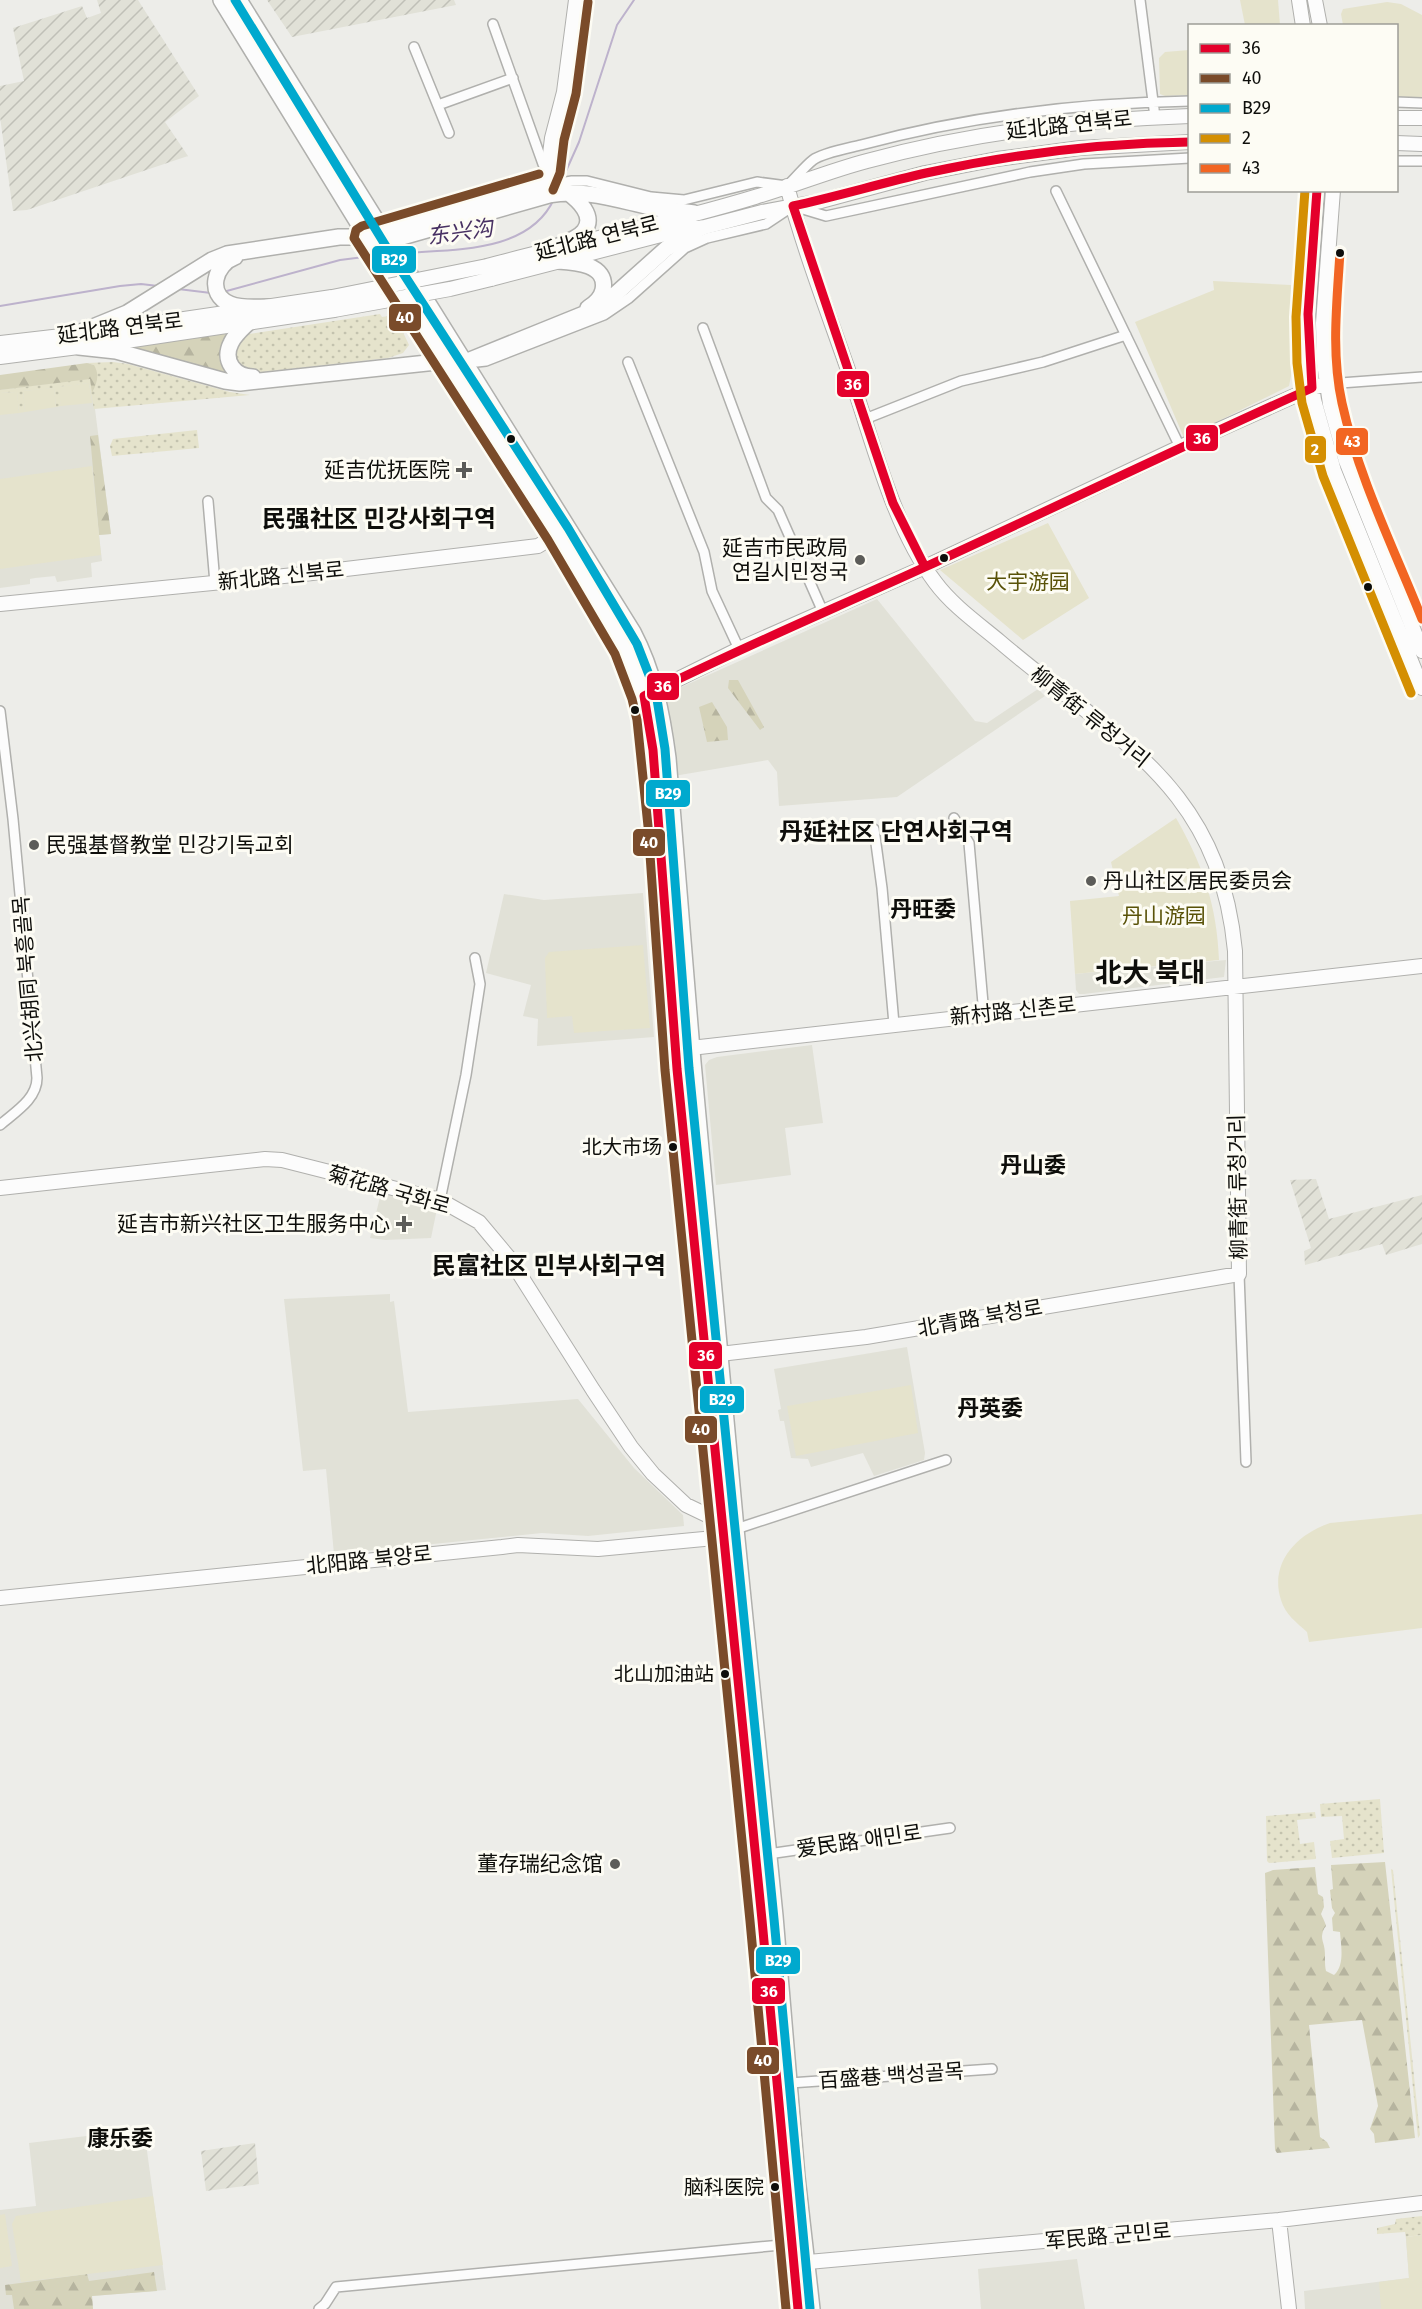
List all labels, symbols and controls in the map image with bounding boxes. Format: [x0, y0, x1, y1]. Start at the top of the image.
legend [1188, 24, 1398, 192]
text: 36 [1242, 37, 1261, 59]
text: 40 [1242, 67, 1262, 89]
text: B29 [1242, 97, 1271, 119]
street label: 延北路 연북로 [1005, 105, 1133, 145]
text: 2 [1242, 127, 1251, 149]
text: 43 [1242, 157, 1260, 179]
street label: 延北路 연북로 [532, 210, 662, 266]
water label: 东兴沟 [425, 214, 497, 250]
line badge: B29 [371, 245, 417, 274]
unlabelled marker [1334, 247, 1346, 259]
text: B29 [381, 250, 407, 269]
line badge: 40 [388, 303, 422, 332]
street label: 延北路 연북로 [56, 307, 184, 349]
text: 40 [396, 308, 414, 327]
line badge: 36 [836, 370, 870, 398]
text: 36 [843, 375, 862, 394]
line badge: 36 [1185, 424, 1219, 452]
line badge: 43 [1335, 427, 1369, 456]
text: 36 [1192, 429, 1211, 448]
text: 43 [1343, 432, 1361, 451]
unlabelled marker [505, 433, 517, 445]
line badge: 2 [1304, 435, 1327, 464]
text: 2 [1311, 440, 1319, 459]
place label: 延吉优抚医院 [324, 457, 450, 483]
marker: 延吉优抚医院 [455, 461, 473, 479]
district label: 民强社区 민강사회구역 [262, 505, 496, 533]
place label: 延吉市民政局 연길시민정국 [722, 535, 848, 585]
unlabelled marker [938, 552, 950, 564]
marker: 延吉市民政局 연길시민정국 [853, 553, 867, 567]
street label: 新北路 신북로 [217, 556, 345, 596]
park label: 大宇游园 [986, 569, 1070, 595]
unlabelled marker [1362, 581, 1374, 593]
street label: 柳青街 류청거리 [1025, 661, 1155, 773]
line badge: 36 [646, 672, 680, 701]
text: 36 [653, 677, 672, 696]
unlabelled marker [629, 704, 641, 716]
line badge: B29 [645, 779, 691, 808]
text: B29 [655, 784, 681, 803]
district label: 丹延社区 단연사회구역 [779, 818, 1013, 846]
line badge: 40 [632, 828, 666, 857]
place label: 民强基督教堂 민강기독교회 [46, 832, 293, 858]
text: 40 [640, 833, 658, 852]
marker: 民强基督教堂 민강기독교회 [27, 838, 41, 852]
place label: 丹山社区居民委员会 [1103, 868, 1292, 894]
marker: 丹山社区居民委员会 [1084, 874, 1098, 888]
street label: 北兴胡同 북흥골목 [8, 895, 48, 1063]
district label: 丹旺委 [890, 896, 956, 923]
park label: 丹山游园 [1122, 903, 1206, 929]
district label: 北大 북대 [1095, 957, 1205, 989]
street label: 新村路 신촌로 [949, 991, 1077, 1031]
street label: 柳青街 류청거리 [1224, 1114, 1252, 1260]
place label: 北大市场 [582, 1135, 662, 1159]
marker: 北大市场 [667, 1141, 679, 1153]
district label: 丹山委 [1000, 1152, 1066, 1179]
street label: 菊花路 국화로 [325, 1160, 453, 1220]
place label: 延吉市新兴社区卫生服务中心 [117, 1211, 390, 1237]
marker: 延吉市新兴社区卫生服务中心 [395, 1215, 413, 1233]
district label: 民富社区 민부사회구역 [432, 1252, 666, 1280]
street label: 北青路 북청로 [915, 1294, 1045, 1342]
line badge: 36 [688, 1341, 723, 1370]
text: 36 [696, 1346, 715, 1365]
line badge: B29 [699, 1385, 745, 1414]
text: B29 [709, 1390, 735, 1409]
district label: 丹英委 [957, 1395, 1023, 1422]
line badge: 40 [684, 1415, 718, 1444]
text: 40 [692, 1420, 710, 1439]
street label: 北阳路 북양로 [305, 1540, 433, 1580]
place label: 北山加油站 [614, 1662, 714, 1686]
marker: 北山加油站 [719, 1668, 731, 1680]
street label: 爱民路 애민로 [795, 1819, 923, 1863]
place label: 董存瑞纪念馆 [477, 1851, 603, 1877]
marker: 董存瑞纪念馆 [608, 1857, 622, 1871]
line badge: B29 [755, 1946, 801, 1975]
text: B29 [765, 1951, 791, 1970]
line badge: 36 [751, 1977, 786, 2005]
text: 36 [759, 1982, 778, 2001]
line badge: 40 [746, 2046, 780, 2075]
text: 40 [754, 2051, 772, 2070]
street label: 百盛巷 백성골목 [817, 2058, 965, 2094]
district label: 康乐委 [87, 2125, 153, 2152]
place label: 脑科医院 [684, 2175, 764, 2199]
marker: 脑科医院 [769, 2181, 781, 2193]
street label: 军民路 군민로 [1044, 2218, 1172, 2254]

